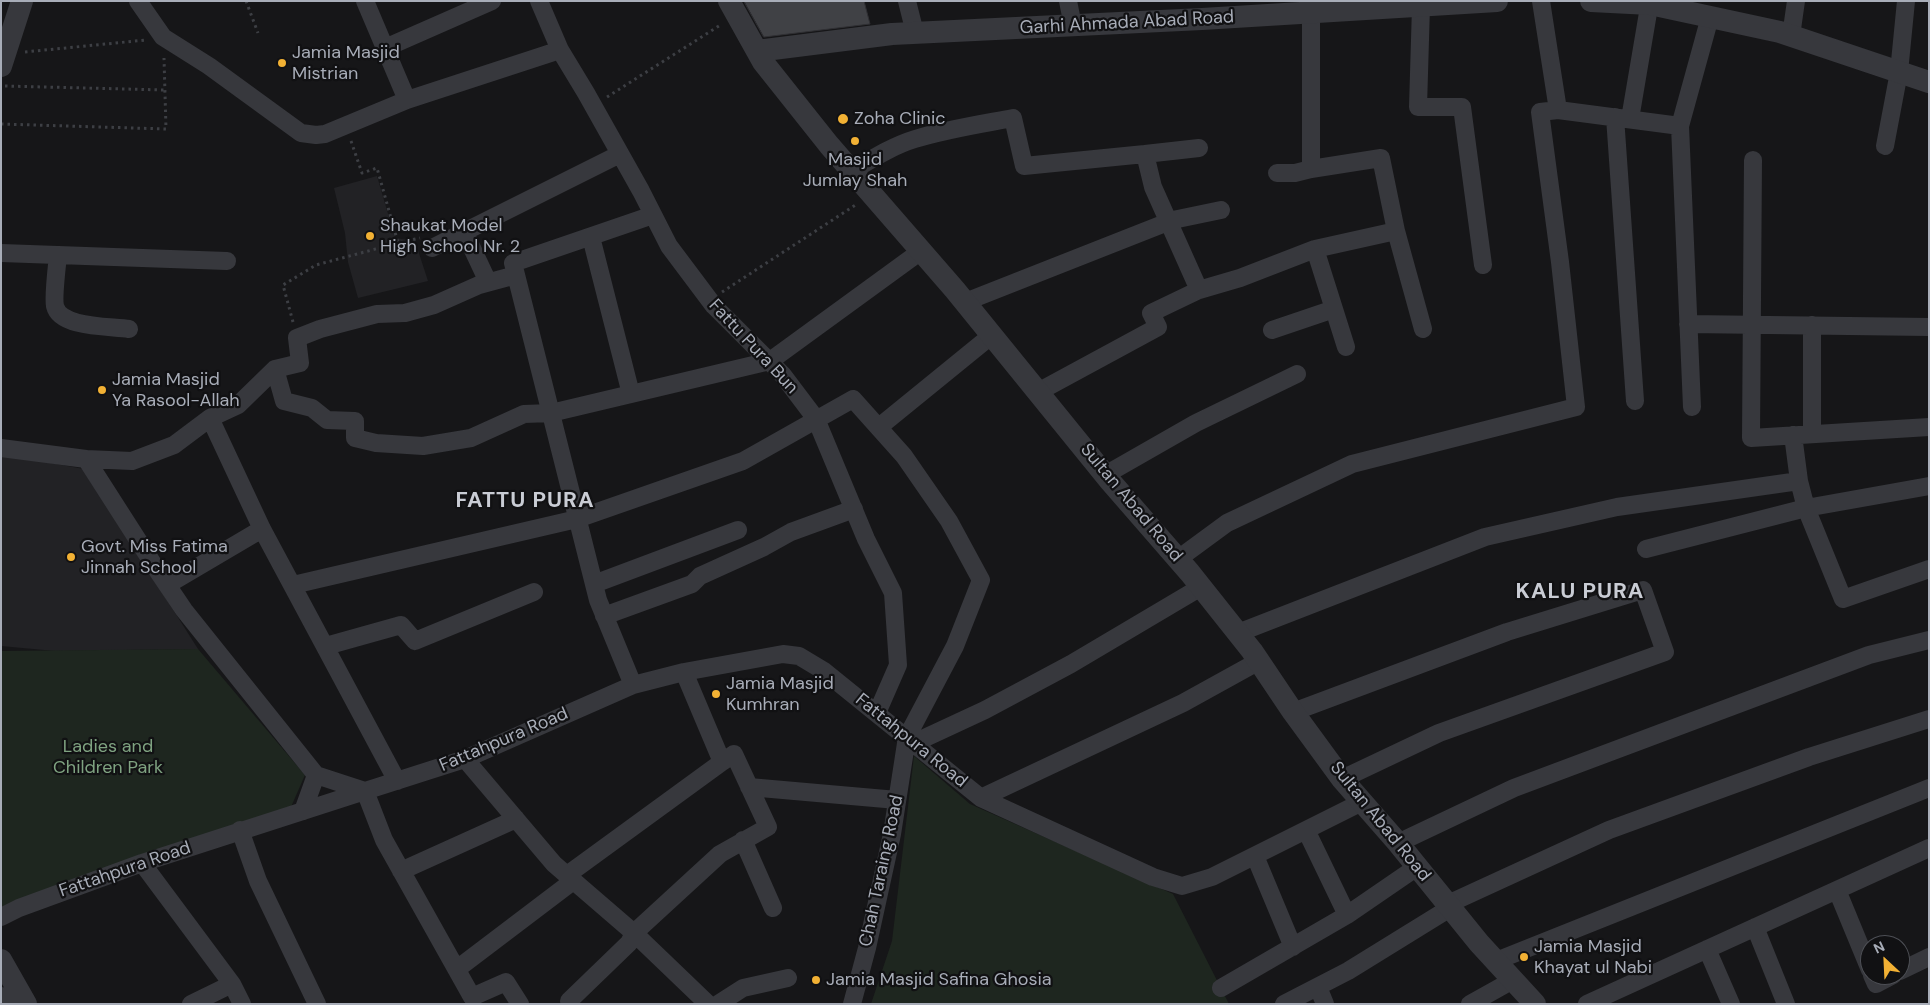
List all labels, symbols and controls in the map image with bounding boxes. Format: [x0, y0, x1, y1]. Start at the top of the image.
street label: Garhi Ahmada Abad Road [1019, 7, 1235, 39]
place label: Jamia Masjid Mistrian [292, 42, 400, 84]
marker: Jamia Masjid Mistrian [276, 57, 288, 69]
place label: Zoha Clinic [854, 108, 946, 130]
marker: Zoha Clinic [836, 112, 850, 126]
marker: Masjid Jumlay Shah [849, 135, 861, 147]
place label: Masjid Jumlay Shah [803, 149, 907, 192]
place label: Shaukat Model High School Nr. 2 [380, 215, 520, 258]
marker: Shaukat Model High School Nr. 2 [364, 230, 376, 242]
street label: Fattu Pura Bun [704, 295, 802, 399]
place label: Jamia Masjid Ya Rasool-Allah [112, 369, 240, 412]
marker: Jamia Masjid Ya Rasool-Allah [96, 384, 108, 396]
street label: Sultan Abad Road [1075, 439, 1187, 567]
district label: FATTU PURA [454, 488, 596, 514]
place label: Govt. Miss Fatima Jinnah School [81, 536, 228, 578]
marker: Govt. Miss Fatima Jinnah School [65, 551, 77, 563]
district label: KALU PURA [1514, 579, 1646, 605]
place label: Jamia Masjid Kumhran [726, 673, 834, 716]
marker: Jamia Masjid Kumhran [710, 688, 722, 700]
street label: Fattahpura Road [851, 689, 971, 793]
street label: Fattahpura Road [436, 703, 572, 777]
park label: Ladies and Children Park [53, 736, 163, 779]
street label: Sultan Abad Road [1325, 758, 1435, 886]
street label: Chah Taraing Road [855, 793, 909, 949]
street label: Fattahpura Road [56, 837, 194, 903]
north arrow [1860, 935, 1910, 985]
place label: Jamia Masjid Khayat ul Nabi [1534, 936, 1652, 979]
text: N [1871, 937, 1888, 958]
marker: Jamia Masjid Khayat ul Nabi [1518, 951, 1530, 963]
place label: Jamia Masjid Safina Ghosia [826, 969, 1052, 991]
marker: Jamia Masjid Safina Ghosia [810, 974, 822, 986]

